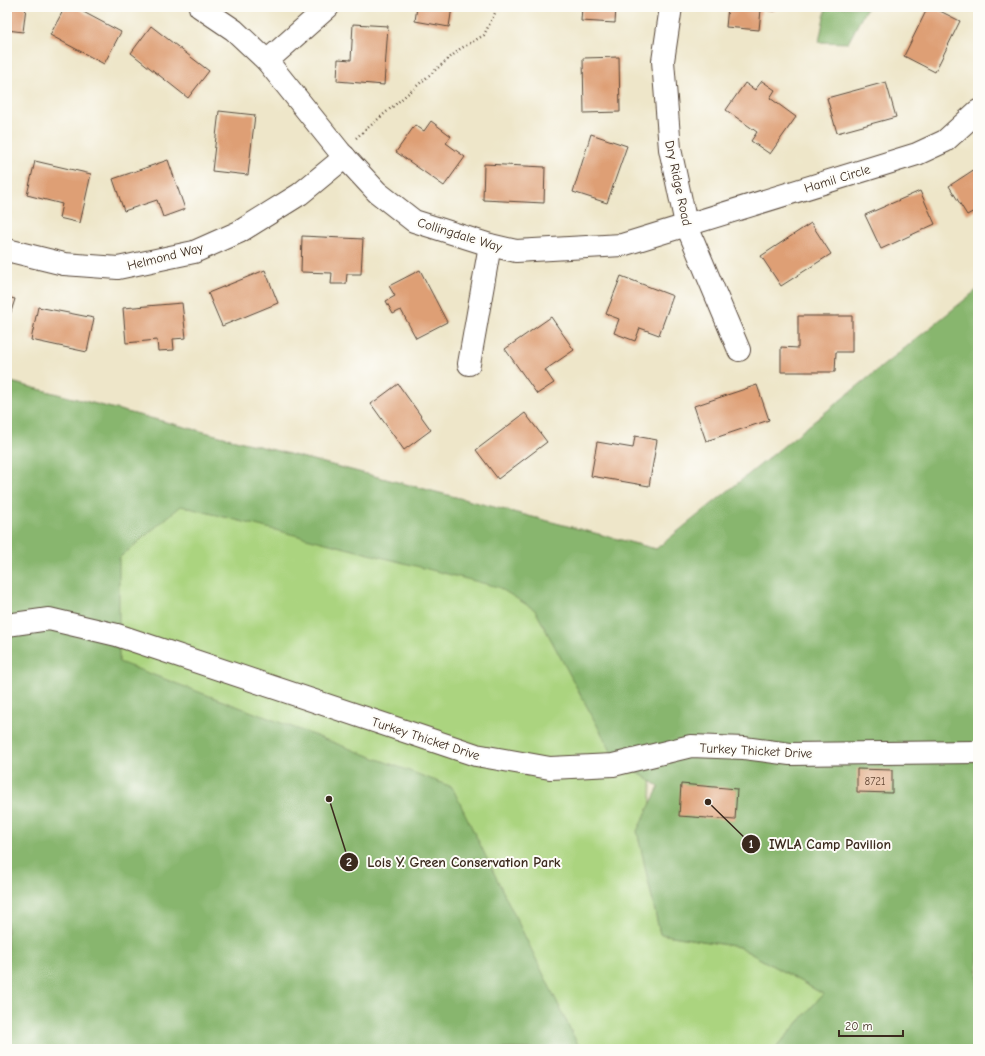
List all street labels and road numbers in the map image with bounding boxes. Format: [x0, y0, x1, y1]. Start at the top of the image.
street label: Dry Ridge Road [662, 139, 695, 227]
street label: Hamil Circle [802, 161, 872, 196]
street label: Collingdale Way [416, 214, 504, 255]
street label: Helmond Way [126, 240, 205, 273]
street label: Turkey Thicket Drive [370, 714, 482, 763]
street label: Turkey Thicket Drive [699, 740, 813, 761]

